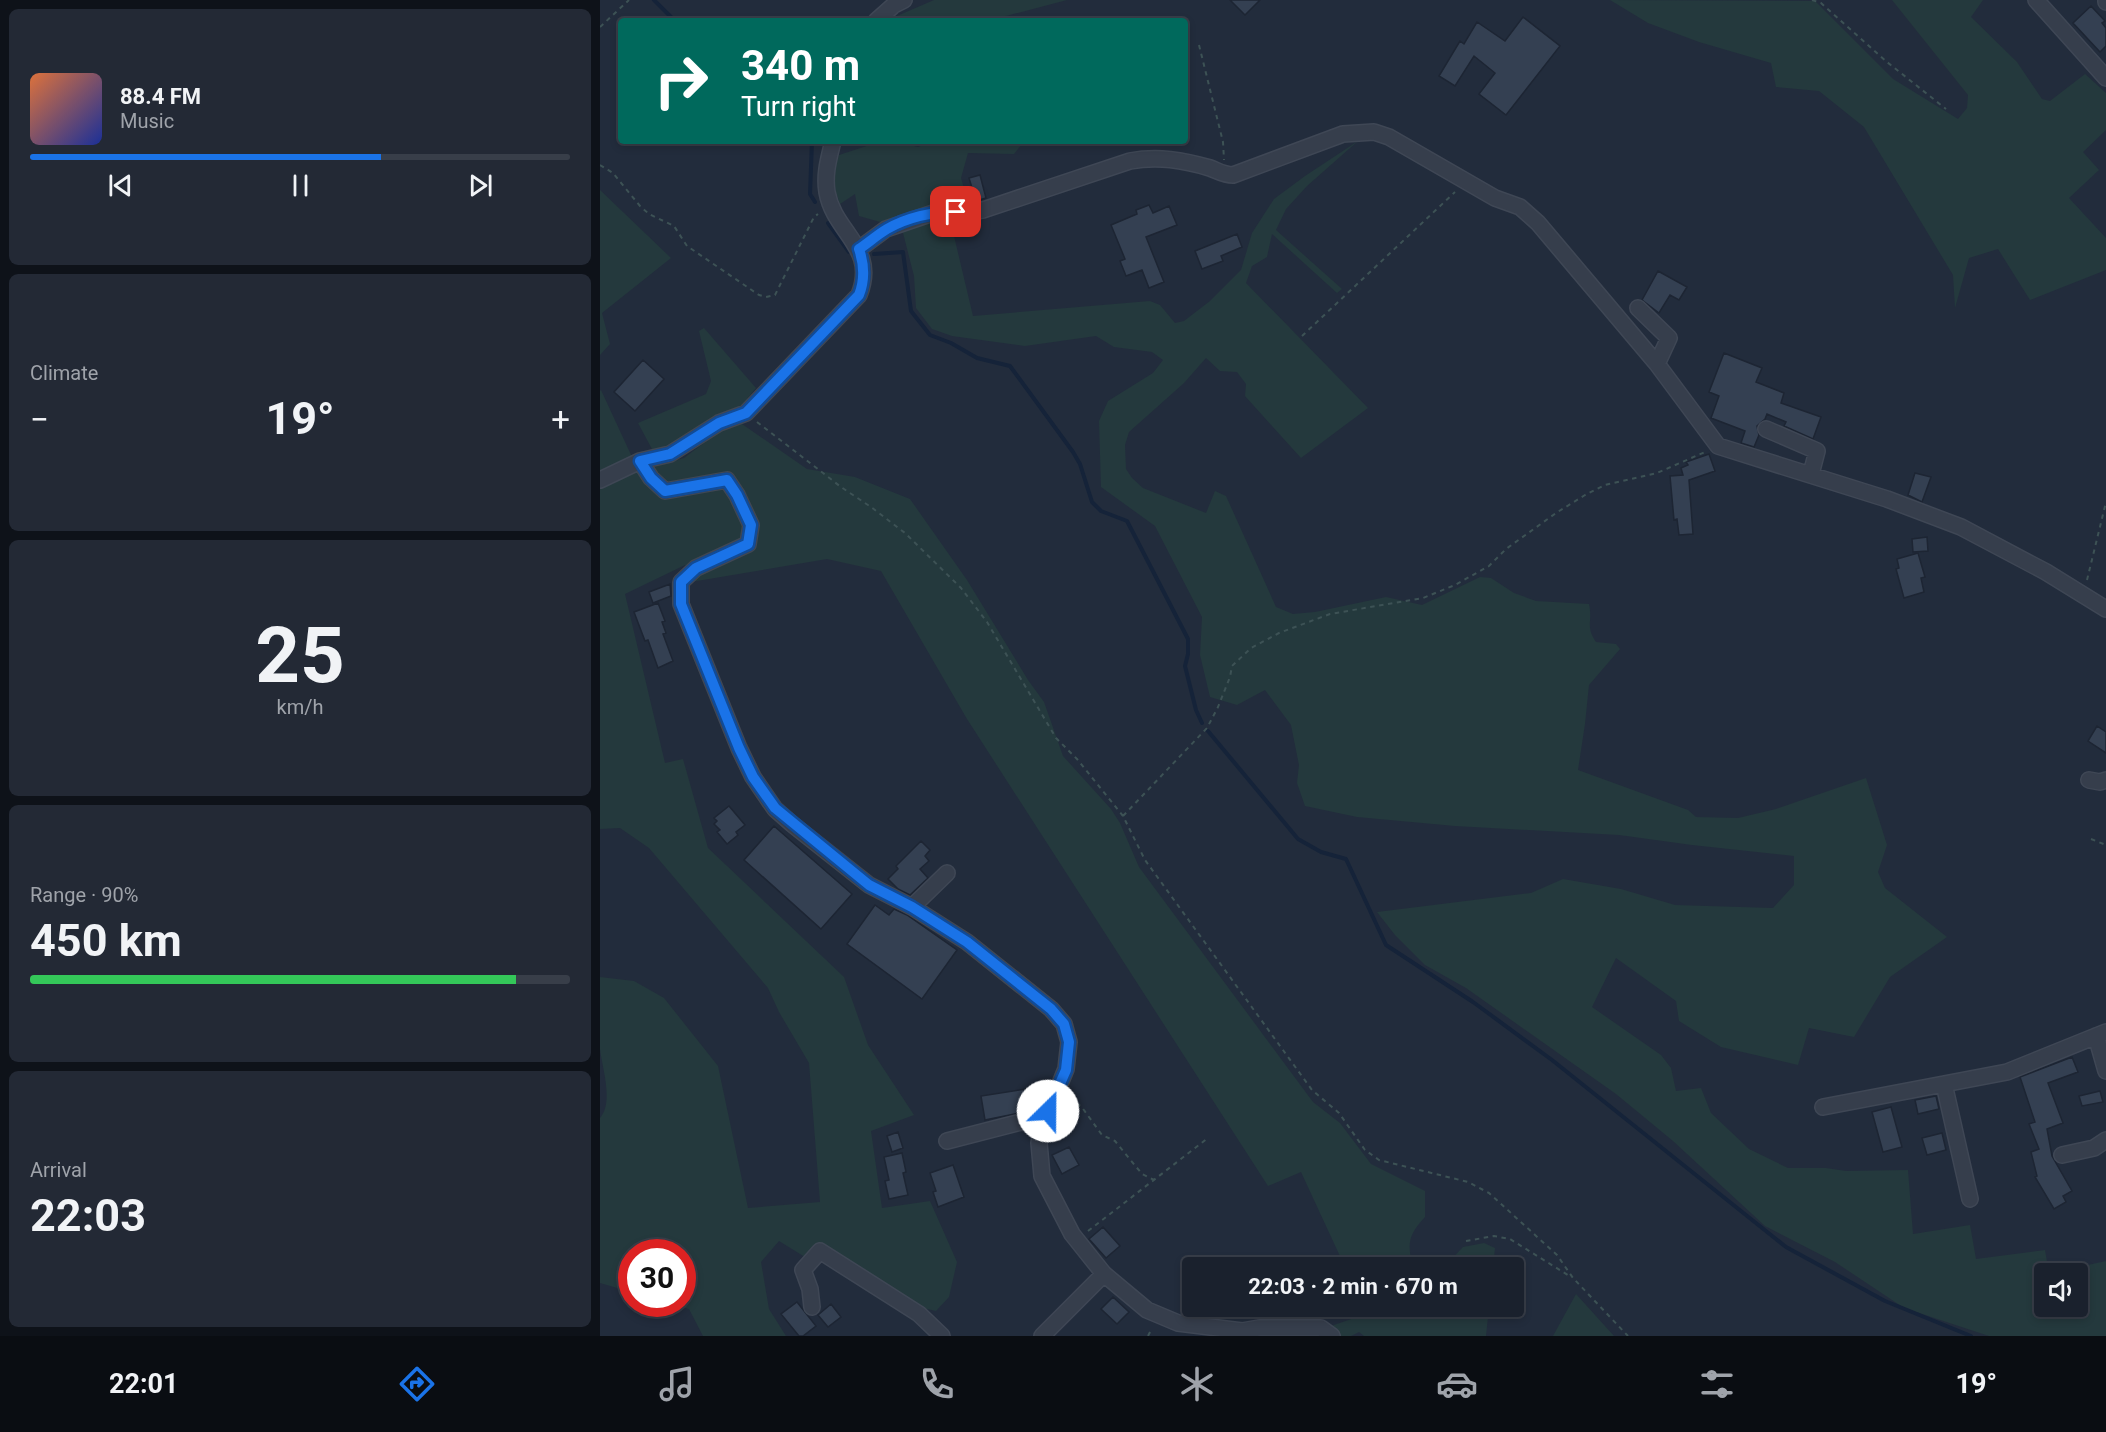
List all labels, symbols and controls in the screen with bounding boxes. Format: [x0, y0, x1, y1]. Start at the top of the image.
text: 340 m [741, 41, 860, 90]
icon: right [642, 42, 720, 120]
text: 88.4 FM [120, 84, 201, 109]
text: Turn right [741, 91, 856, 123]
text: Music [120, 109, 174, 133]
icon: previous [104, 169, 137, 202]
icon: pause [284, 169, 317, 202]
icon: next [464, 169, 497, 202]
pin [930, 186, 981, 237]
icon: arrive [939, 195, 972, 228]
text: Climate [30, 361, 98, 385]
text: 19° [265, 392, 335, 445]
text: − [30, 400, 49, 439]
text: + [551, 400, 570, 439]
text: 25 [255, 610, 345, 701]
text: km/h [277, 695, 323, 719]
text: Range · 90% [30, 883, 138, 907]
text: 450 km [30, 914, 182, 967]
position arrow [1016, 1079, 1080, 1143]
text: Arrival [30, 1158, 87, 1182]
text: 22:03 [30, 1189, 146, 1242]
speed limit sign: 30 [618, 1239, 696, 1317]
map controls [2034, 1263, 2088, 1317]
button: sound [2034, 1263, 2088, 1317]
text: 22:03 · 2 min · 670 m [1248, 1274, 1458, 1299]
icon: directions [396, 1363, 438, 1405]
icon: music [656, 1363, 698, 1405]
icon: phone [916, 1363, 958, 1405]
icon: climate [1176, 1363, 1218, 1405]
icon: car [1436, 1363, 1478, 1405]
icon: filters [1696, 1363, 1738, 1405]
text: 22:01 [109, 1368, 179, 1400]
text: 19° [1956, 1368, 1997, 1400]

